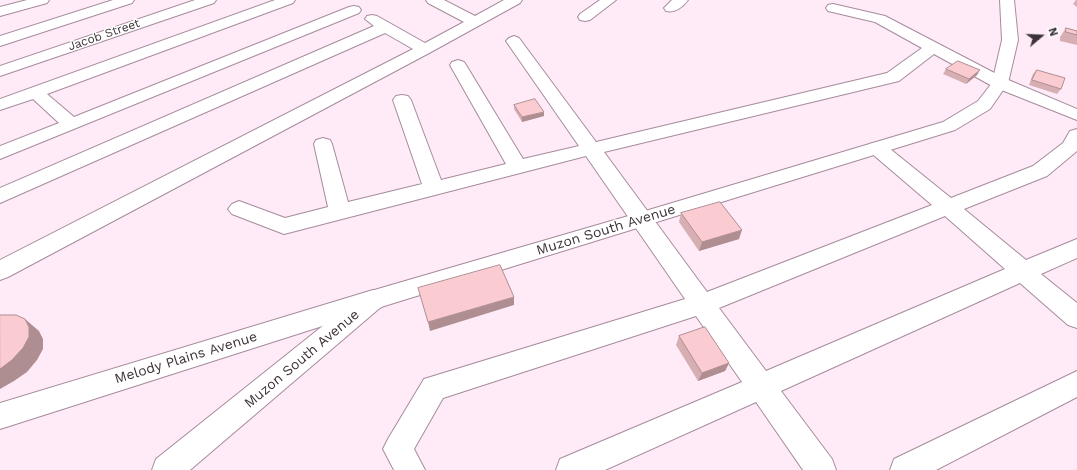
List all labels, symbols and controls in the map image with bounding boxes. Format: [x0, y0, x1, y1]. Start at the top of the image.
street label: Jacob Street [66, 16, 142, 54]
north arrow [1021, 16, 1061, 56]
text: N [1045, 26, 1060, 38]
street label: Muzon South Avenue [534, 201, 678, 259]
street label: Muzon South Avenue [241, 306, 363, 412]
street label: Melody Plains Avenue [113, 328, 259, 388]

